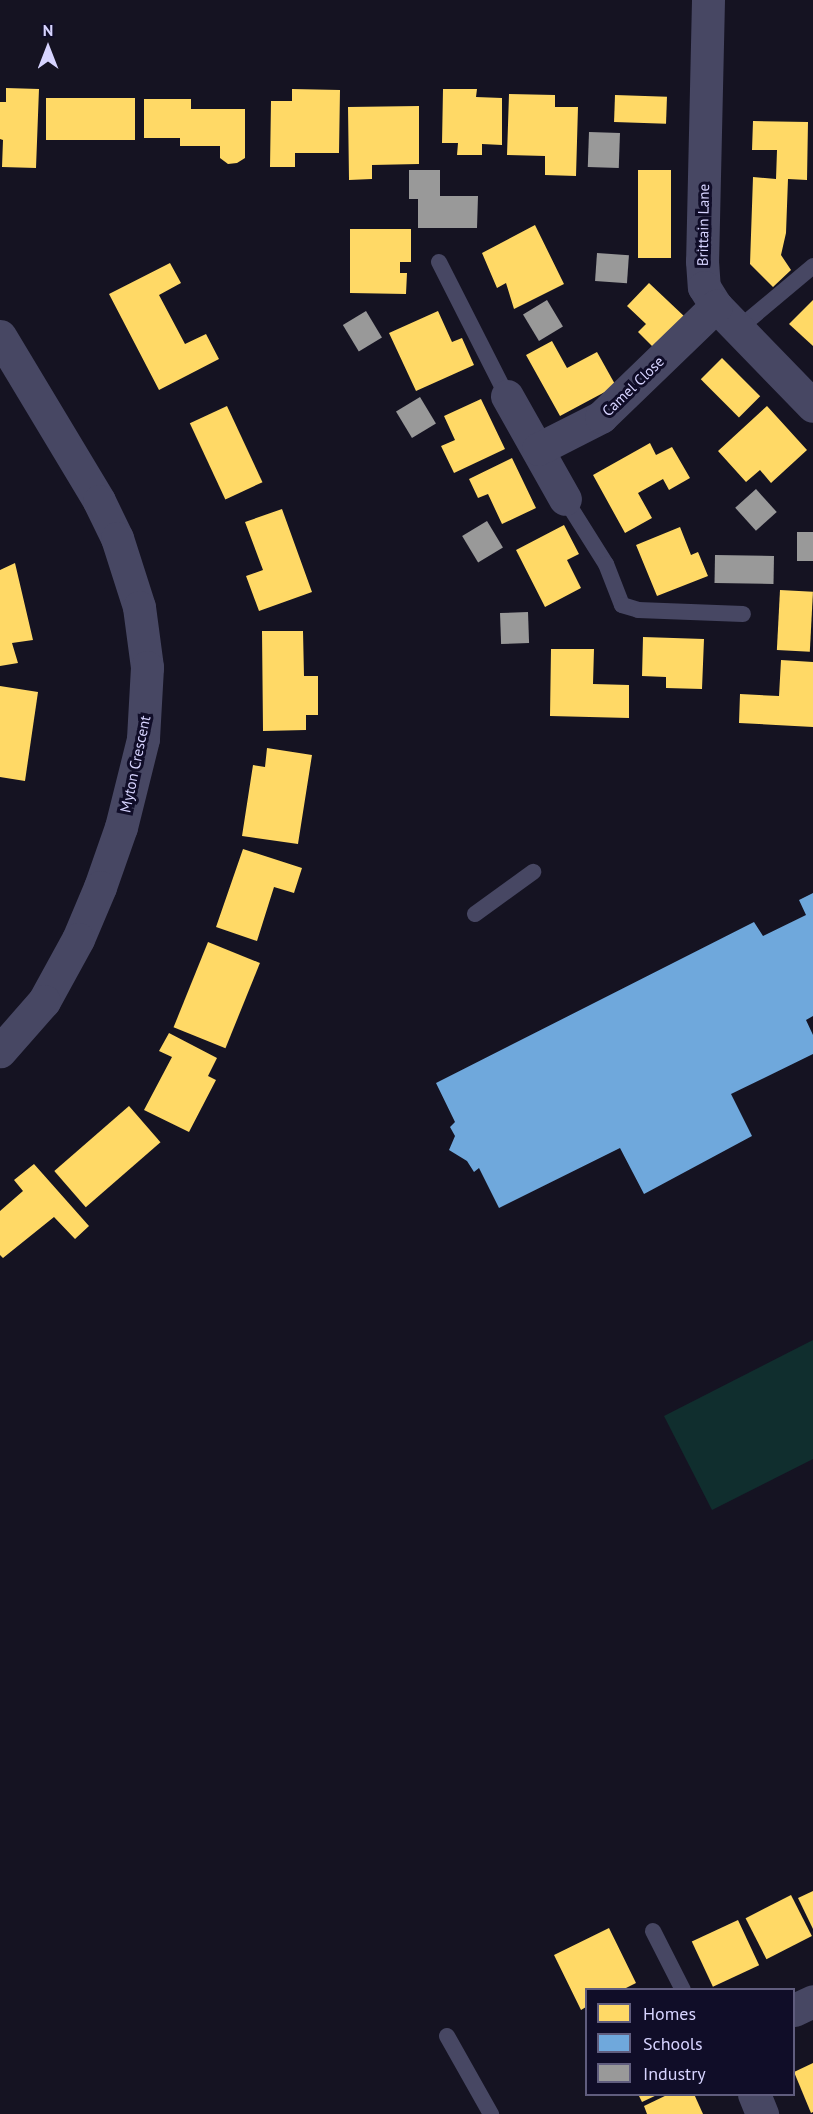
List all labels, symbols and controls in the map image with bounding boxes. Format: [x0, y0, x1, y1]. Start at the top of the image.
north arrow [18, 18, 78, 78]
text: N [43, 20, 53, 40]
street label: Brittain Lane [693, 184, 713, 266]
street label: Camel Close [598, 352, 668, 420]
street label: Myton Crescent [116, 714, 154, 814]
legend [585, 1988, 795, 2096]
text: Homes [643, 2002, 696, 2025]
text: Schools [643, 2032, 703, 2055]
text: Industry [643, 2062, 706, 2085]

